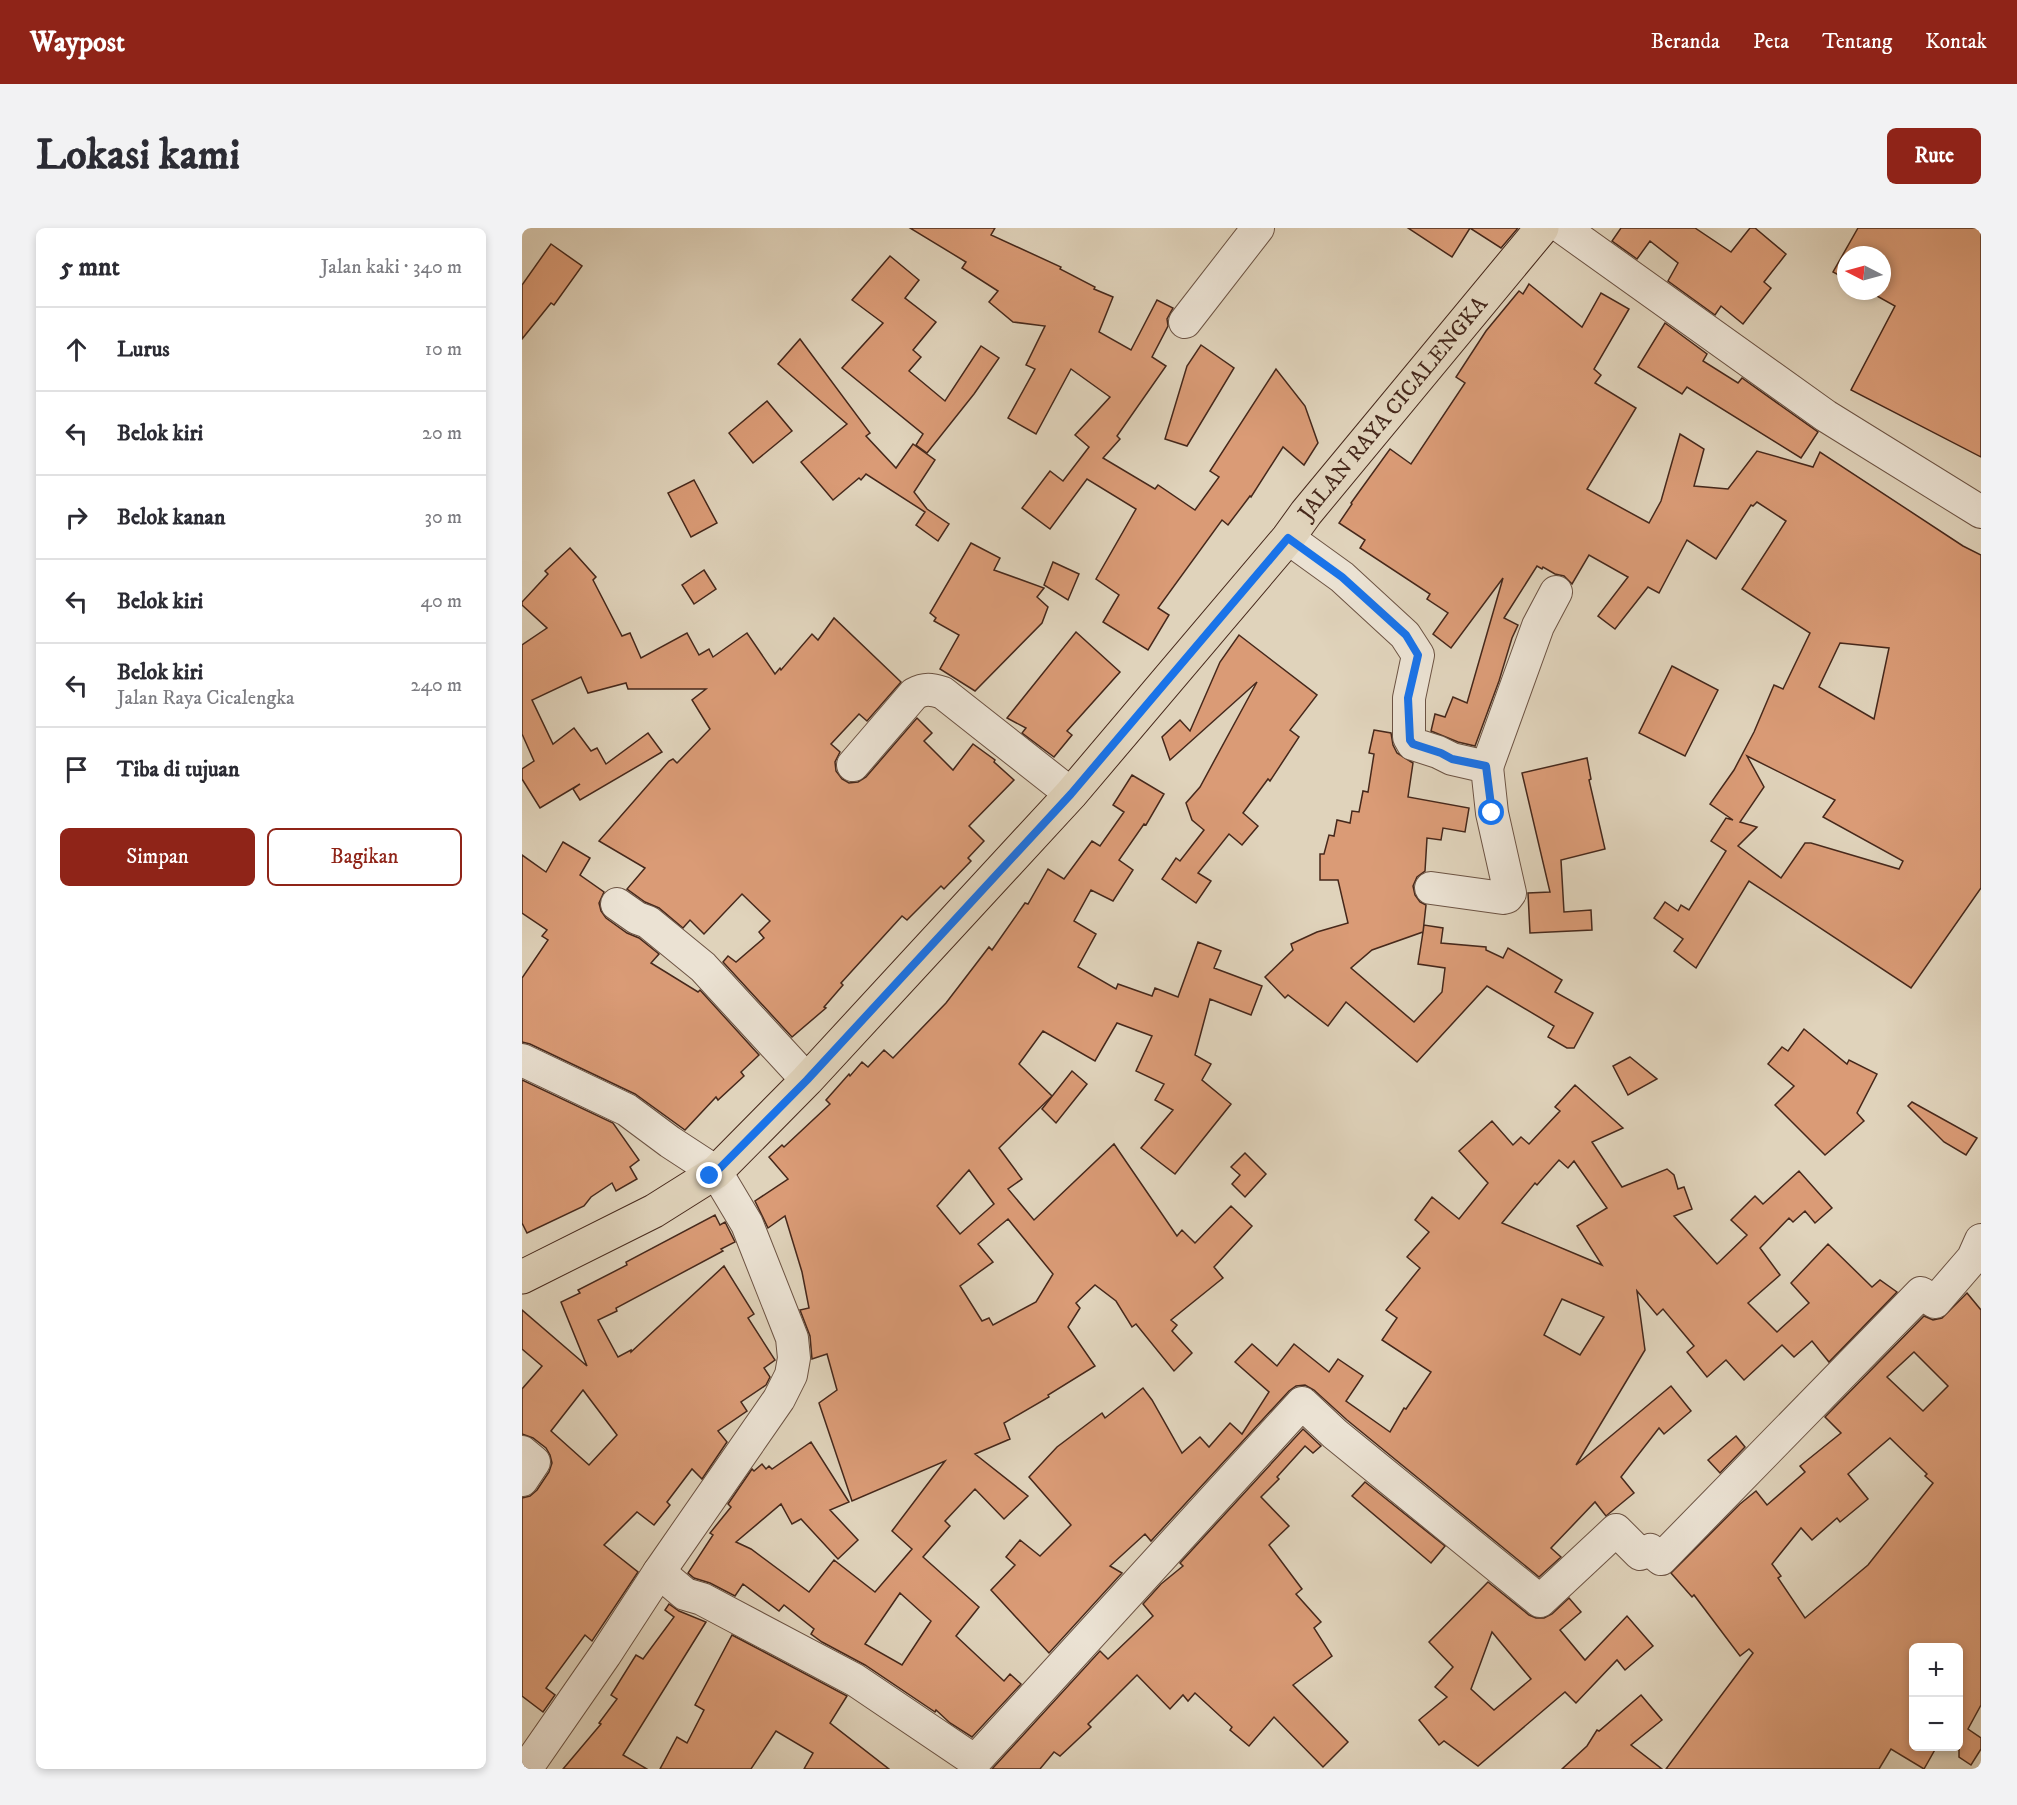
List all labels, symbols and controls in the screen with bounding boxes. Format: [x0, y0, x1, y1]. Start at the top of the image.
text: Waypost [30, 25, 125, 60]
text: Beranda [1651, 29, 1720, 55]
text: Peta [1753, 29, 1789, 55]
text: Tentang [1822, 29, 1892, 55]
text: Kontak [1925, 29, 1987, 55]
button: Rute [1887, 128, 1981, 184]
text: Lokasi kami [36, 130, 240, 182]
north arrow [1837, 246, 1891, 300]
text: 5 mnt [60, 251, 120, 284]
text: Jalan kaki · 340 m [321, 255, 462, 280]
street label: JALAN RAYA CICALENGKA [1291, 290, 1494, 526]
icon: ahead [60, 333, 93, 366]
text: Lurus [117, 336, 170, 363]
text: 10 m [425, 337, 462, 362]
icon: left [60, 417, 93, 450]
text: Belok kiri [117, 420, 203, 447]
text: 20 m [422, 421, 462, 446]
icon: right [60, 501, 93, 534]
text: Belok kanan [117, 504, 225, 531]
text: 30 m [424, 505, 462, 530]
icon: left [60, 585, 93, 618]
text: Belok kiri [117, 588, 203, 615]
text: 40 m [420, 589, 462, 614]
text: Belok kiri [117, 659, 203, 686]
icon: left [60, 669, 93, 702]
text: 240 m [411, 673, 462, 698]
text: Jalan Raya Cicalengka [117, 686, 295, 711]
icon: arrive [60, 753, 93, 786]
text: Tiba di tujuan [117, 756, 239, 783]
route start [1478, 799, 1504, 825]
button: Simpan [60, 828, 255, 886]
button: Bagikan [267, 828, 462, 886]
route end [696, 1162, 722, 1188]
map controls [1909, 1643, 1963, 1751]
button: + [1909, 1643, 1963, 1697]
button: − [1909, 1697, 1963, 1751]

